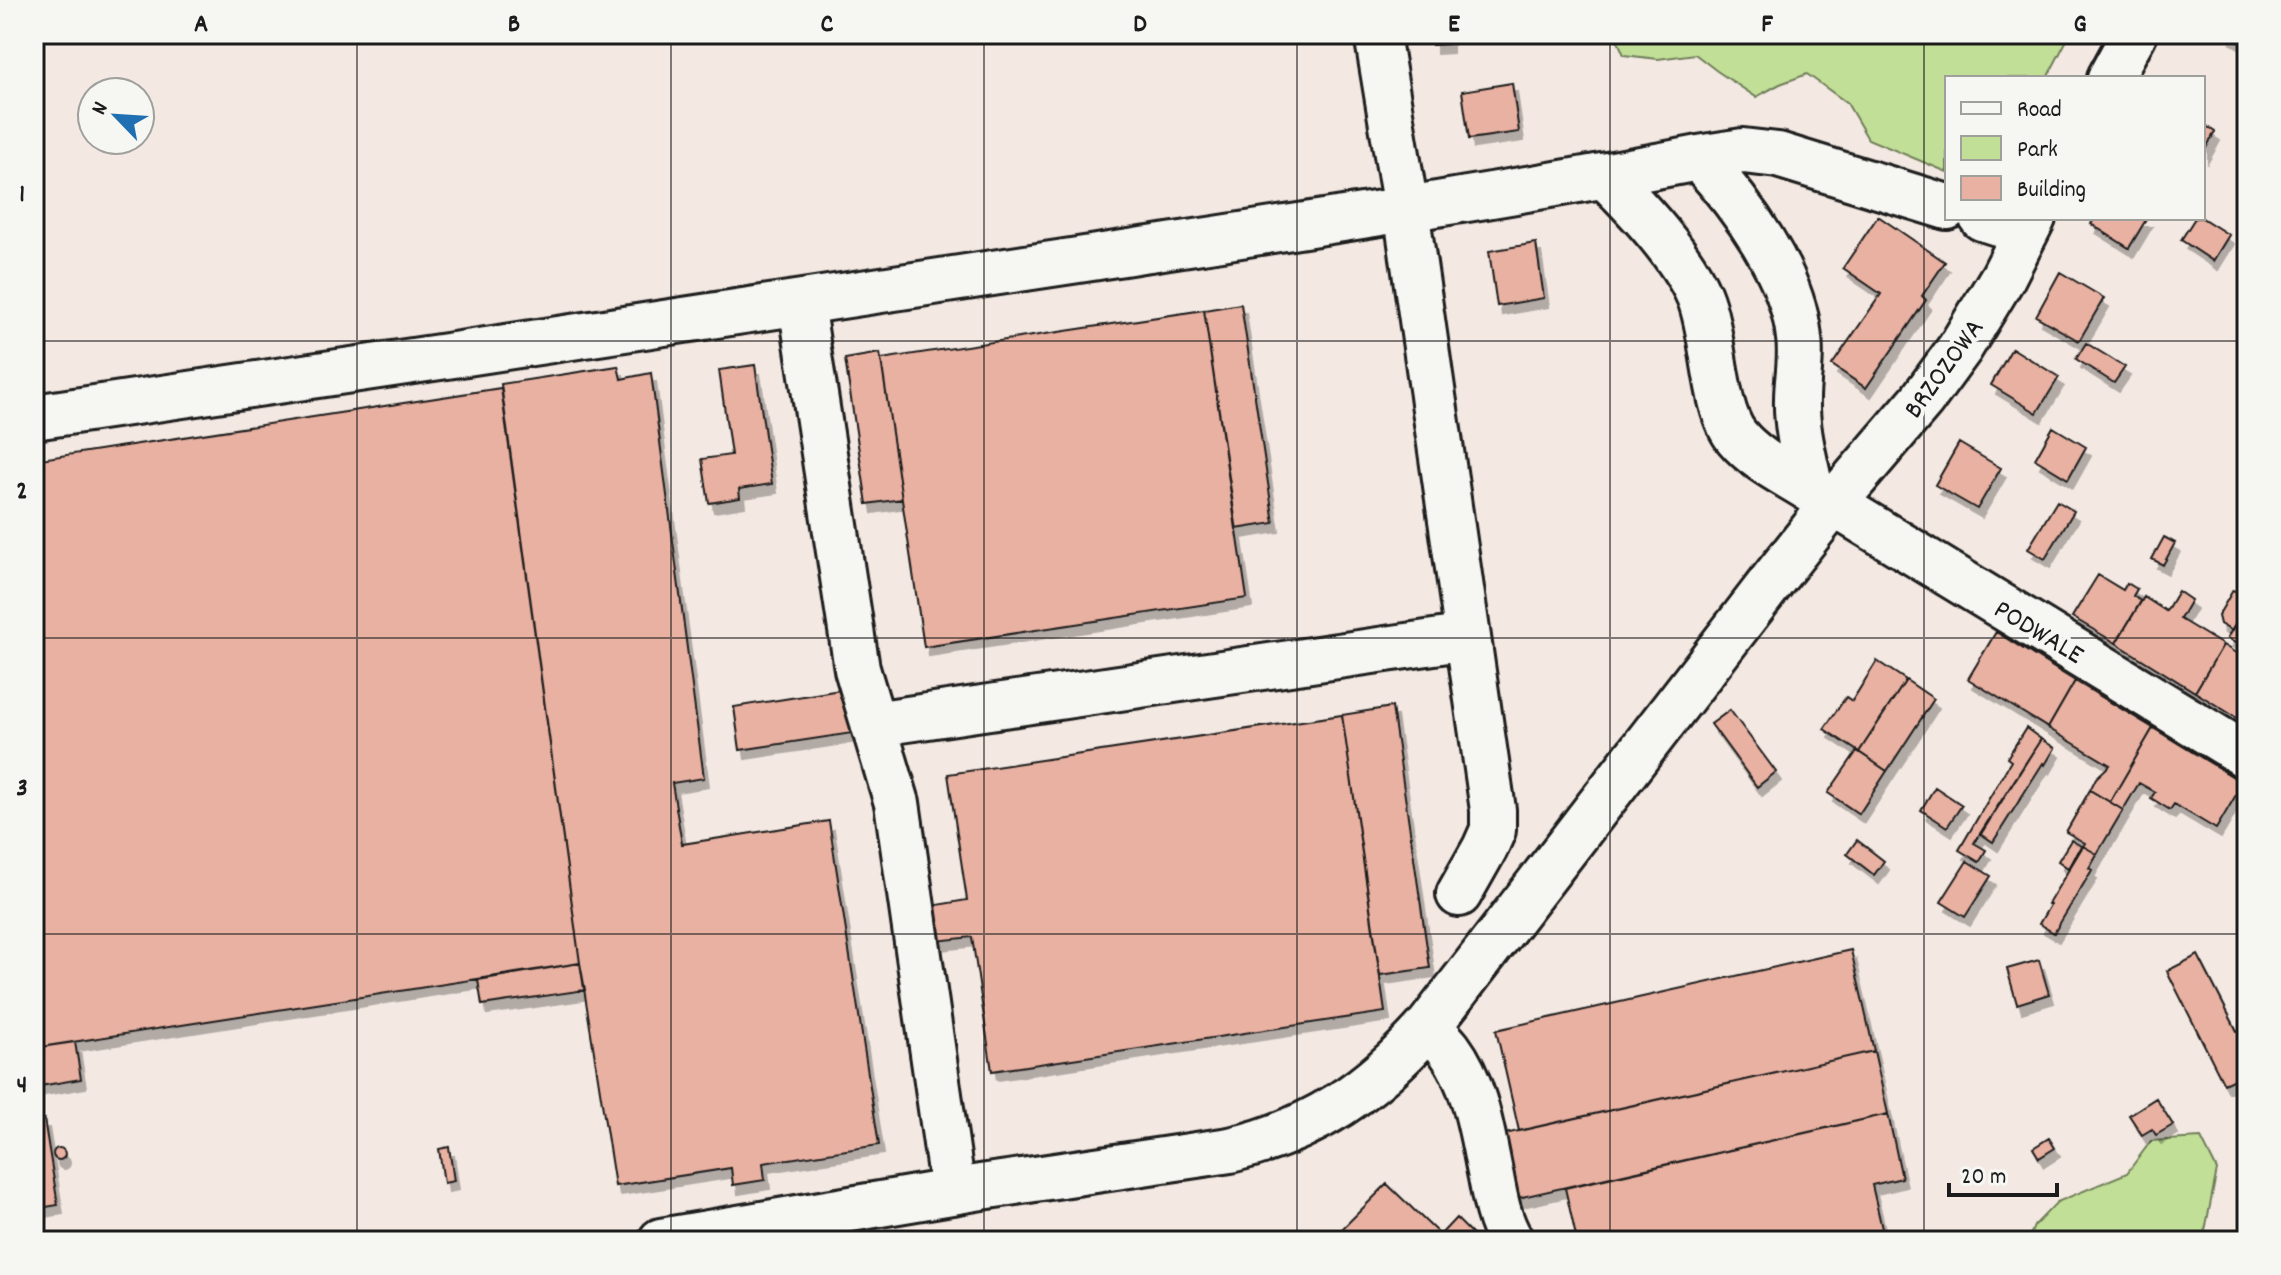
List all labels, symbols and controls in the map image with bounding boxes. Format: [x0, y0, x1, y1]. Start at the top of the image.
text: A [194, 7, 208, 44]
text: B [508, 7, 520, 44]
text: C [821, 7, 834, 44]
text: D [1133, 7, 1147, 44]
text: E [1448, 7, 1460, 44]
text: F [1761, 7, 1773, 44]
text: G [2073, 7, 2087, 44]
north arrow [76, 76, 156, 156]
legend [1945, 76, 2205, 220]
text: Road [2017, 94, 2062, 128]
text: N [85, 97, 117, 121]
text: Park [2017, 134, 2058, 168]
text: Building [2017, 174, 2086, 208]
text: 1 [19, 177, 25, 214]
street label: BRZOZOWA [1896, 312, 1996, 428]
text: 2 [16, 474, 28, 511]
street label: PODWALE [1985, 592, 2090, 677]
text: 3 [16, 771, 28, 808]
text: 4 [17, 1068, 27, 1105]
scale bar [1949, 1147, 2057, 1197]
text: 20 m [1961, 1161, 2007, 1195]

